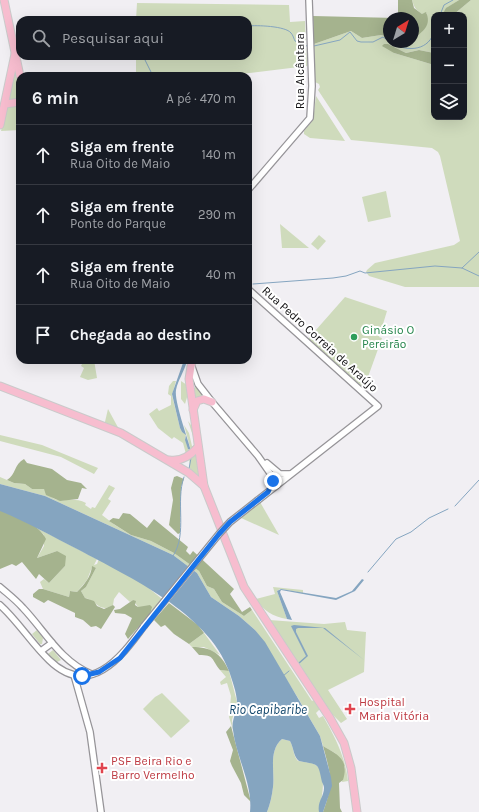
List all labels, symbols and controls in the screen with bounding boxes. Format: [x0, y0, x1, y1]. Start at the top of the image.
north arrow [383, 12, 419, 48]
map controls [431, 12, 467, 120]
button: + [431, 12, 467, 48]
search box [16, 16, 252, 60]
icon: search [30, 27, 52, 49]
text: Pesquisar aqui [62, 29, 164, 47]
street label: Rua Alcântara [293, 33, 307, 109]
button: − [431, 48, 467, 84]
button: layers [431, 84, 467, 120]
text: 6 min [32, 88, 79, 108]
text: A pé · 470 m [166, 91, 236, 106]
text: Siga em frente [70, 138, 174, 156]
icon: ahead [32, 144, 54, 166]
text: 140 m [201, 147, 236, 162]
text: Rua Oito de Maio [70, 156, 170, 171]
text: Siga em frente [70, 198, 174, 216]
icon: ahead [32, 204, 54, 226]
text: 290 m [198, 207, 236, 222]
text: Ponte do Parque [70, 216, 166, 231]
text: Siga em frente [70, 258, 174, 276]
icon: ahead [32, 264, 54, 286]
text: 40 m [206, 267, 236, 282]
text: Rua Oito de Maio [70, 276, 170, 291]
street label: Rua Pedro Correia de Araújo [259, 283, 381, 395]
place label: Ginásio O Pereirão [362, 323, 414, 351]
icon: arrive [32, 324, 54, 346]
text: Chegada ao destino [70, 326, 211, 344]
marker: Ginásio O Pereirão [349, 332, 359, 342]
route end [264, 472, 282, 490]
route start [73, 667, 91, 685]
place label: Hospital Maria Vitória [359, 695, 429, 723]
water label: Rio Capibaribe [229, 702, 307, 717]
marker: Hospital Maria Vitória [344, 703, 356, 715]
place label: PSF Beira Rio e Barro Vermelho [111, 754, 195, 782]
marker: PSF Beira Rio e Barro Vermelho [96, 762, 108, 774]

